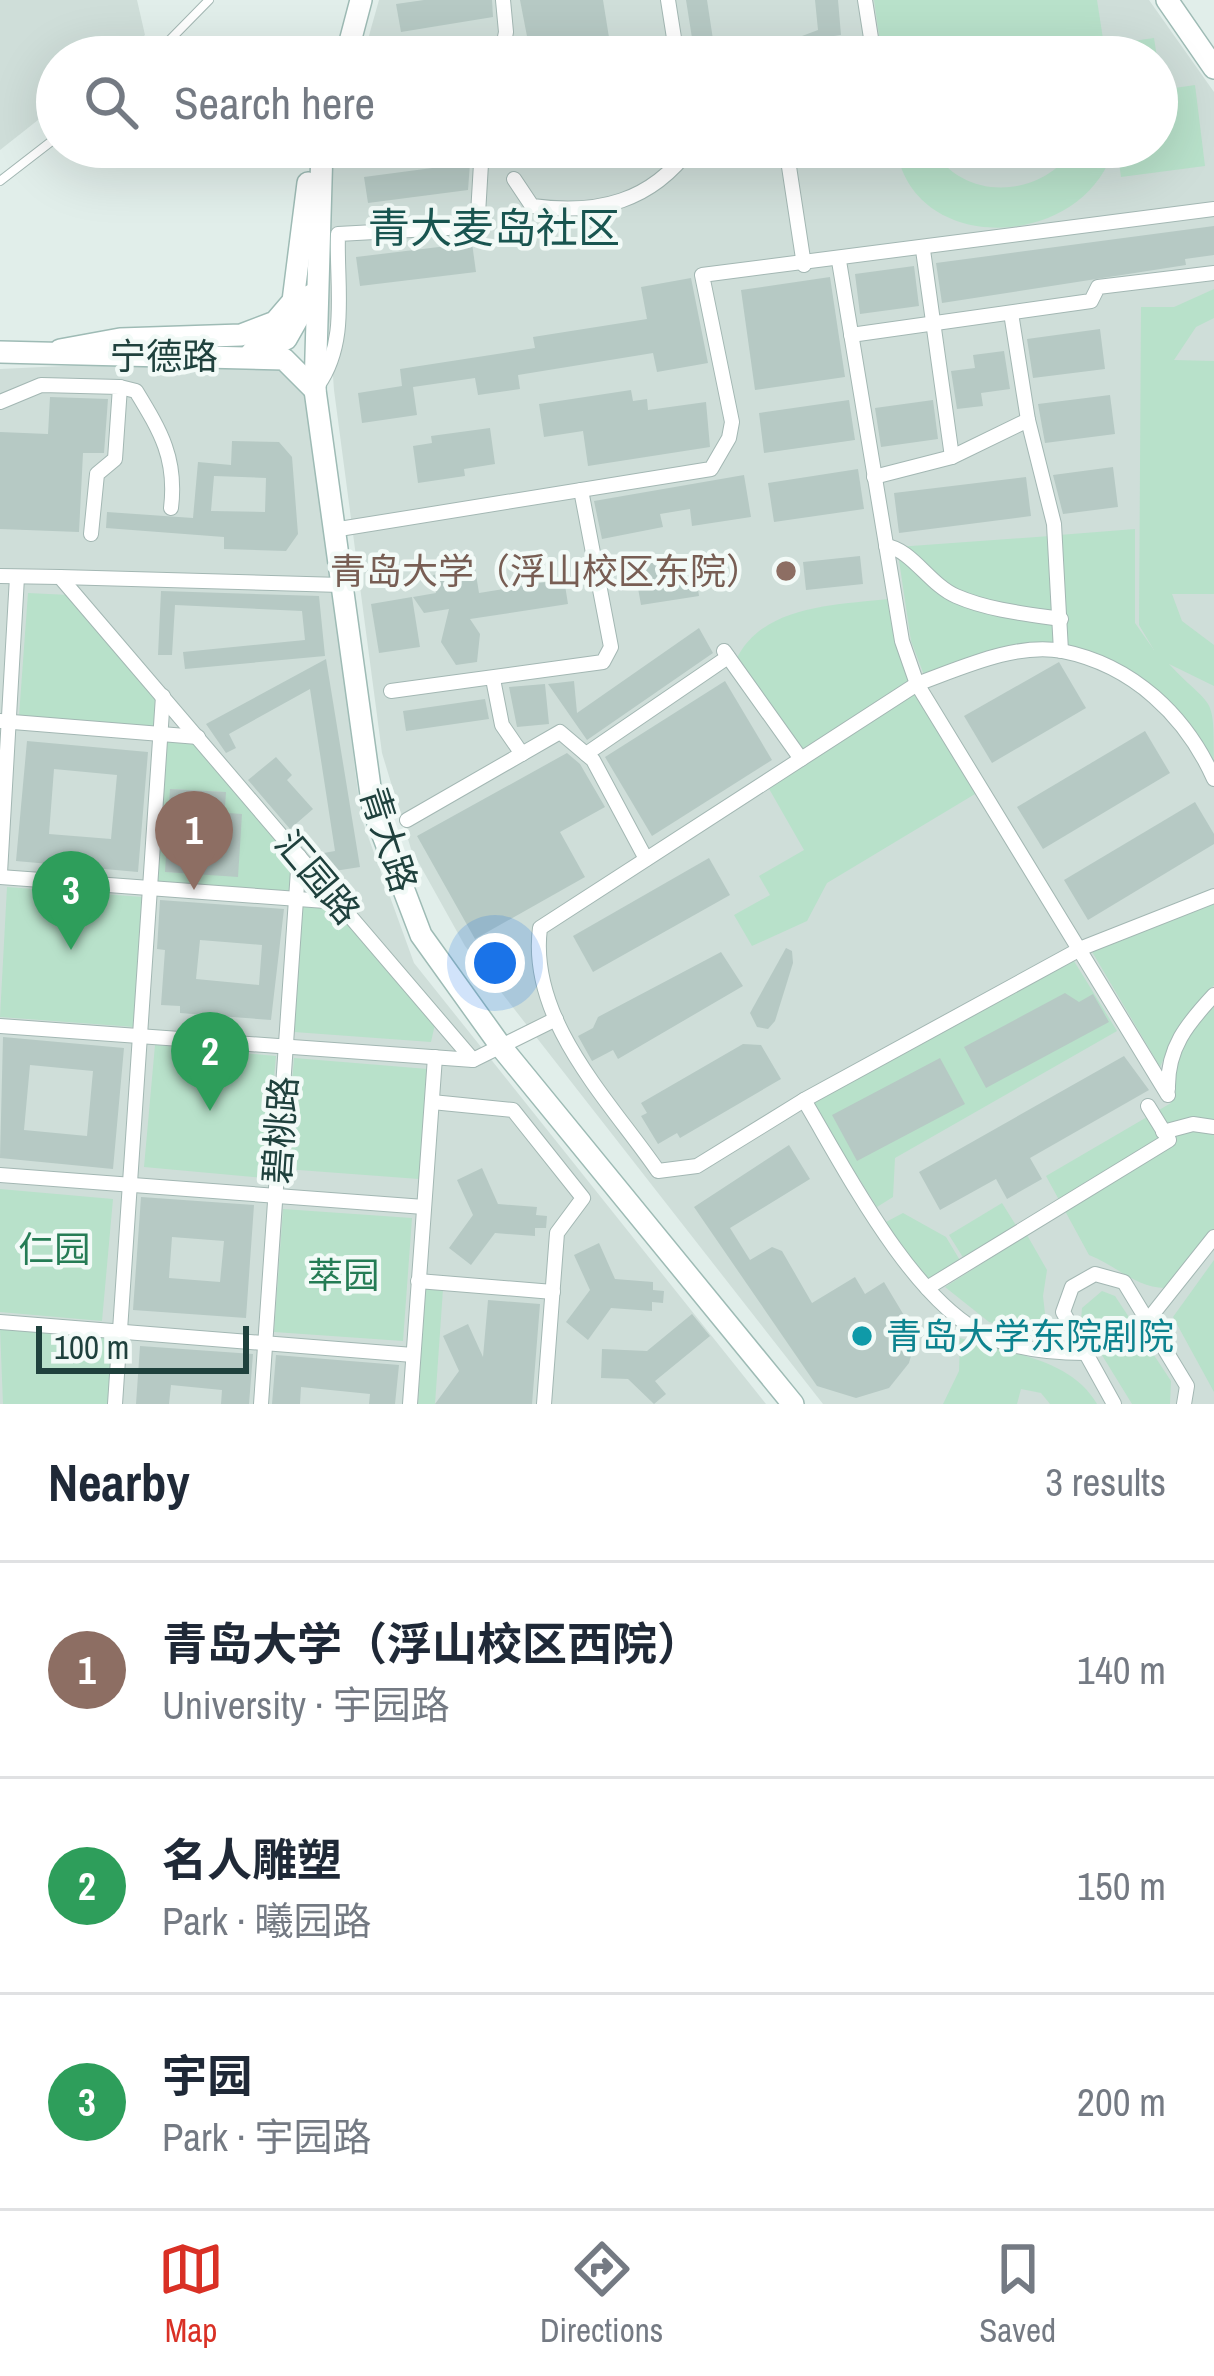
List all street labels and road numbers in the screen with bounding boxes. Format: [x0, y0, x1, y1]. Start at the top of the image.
street label: 宁德路 [110, 332, 218, 380]
street label: 青大路 [349, 780, 429, 898]
street label: 汇园路 [265, 820, 371, 934]
street label: 碧桃路 [252, 1074, 308, 1186]

